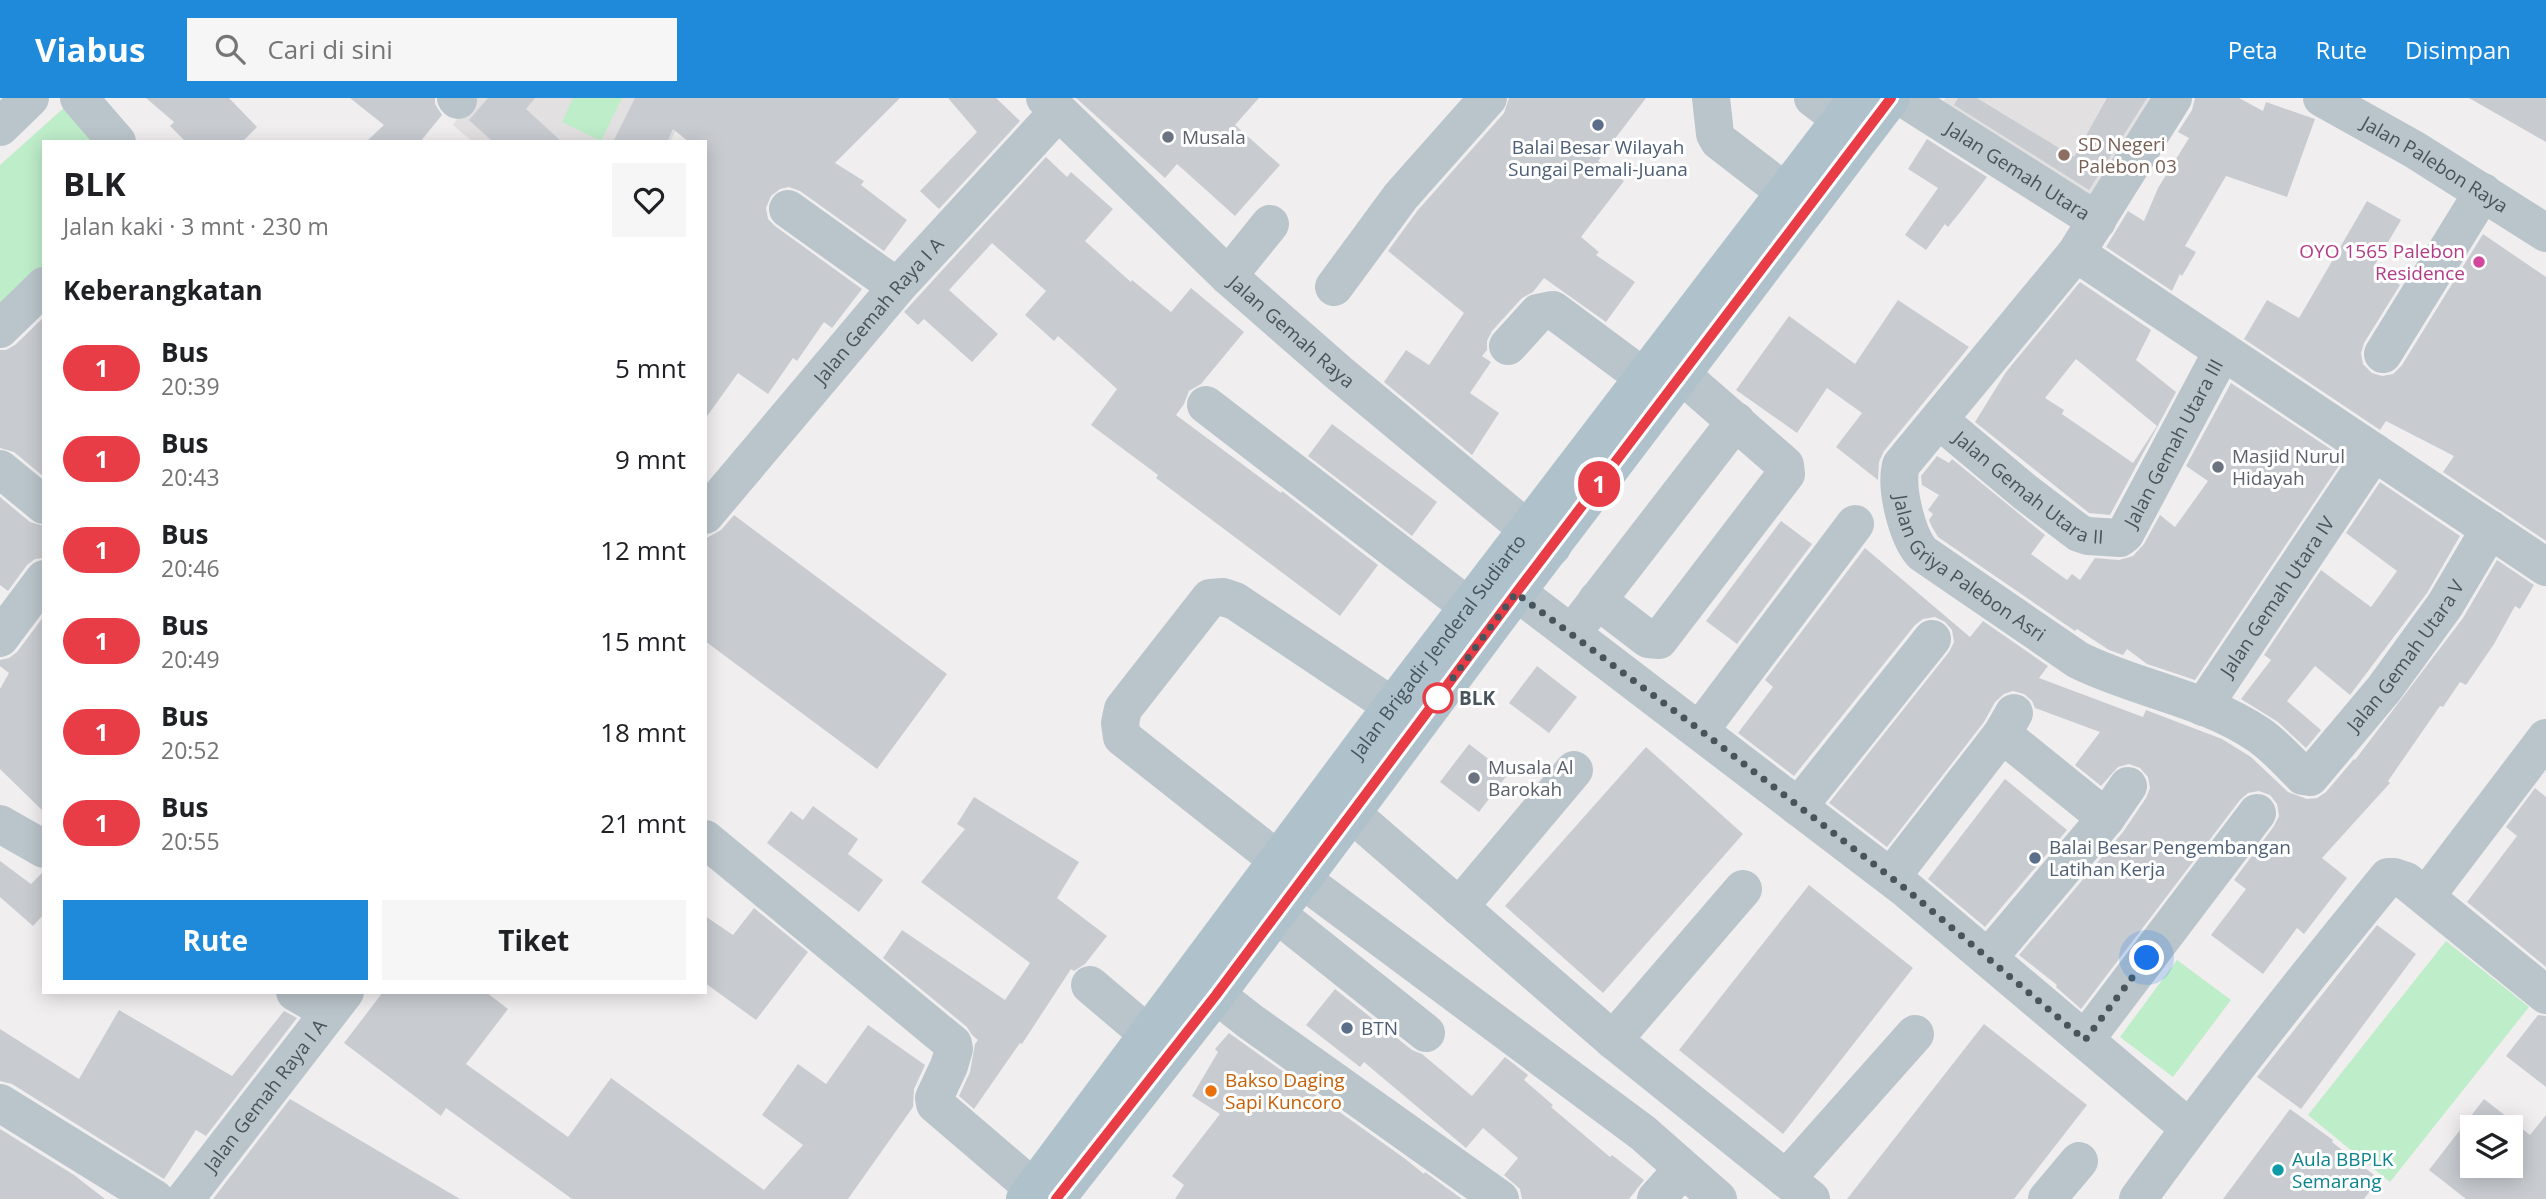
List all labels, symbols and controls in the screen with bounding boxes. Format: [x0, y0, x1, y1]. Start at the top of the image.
search box [187, 18, 677, 81]
text: Viabus [35, 27, 145, 72]
icon: search [211, 30, 249, 68]
text: Cari di sini [267, 31, 393, 67]
text: Peta [2228, 33, 2278, 66]
text: Rute [2316, 33, 2367, 66]
text: Disimpan [2405, 33, 2511, 66]
street label: Jalan Palebon Raya [2355, 109, 2513, 219]
street label: Jalan Gemah Utara [1939, 114, 2095, 226]
marker: Balai Besar Wilayah Sungai Pemali-Juana [1590, 117, 1606, 133]
place label: Musala [1182, 124, 1246, 150]
marker: Musala [1160, 129, 1176, 145]
place label: SD Negeri Palebon 03 [2078, 131, 2177, 179]
place label: Balai Besar Wilayah Sungai Pemali-Juana [1508, 134, 1688, 182]
marker: SD Negeri Palebon 03 [2056, 147, 2072, 163]
text: BLK [63, 161, 126, 206]
button: heart [612, 163, 686, 237]
text: Jalan kaki · 3 mnt · 230 m [63, 210, 329, 242]
street label: Jalan Gemah Raya I A [806, 232, 949, 391]
place label: OYO 1565 Palebon Residence [2299, 238, 2465, 286]
marker: OYO 1565 Palebon Residence [2471, 254, 2487, 270]
street label: Jalan Gemah Raya [1222, 268, 1360, 394]
text: Keberangkatan [63, 272, 263, 308]
text: Bus [161, 334, 208, 370]
text: 5 mnt [615, 350, 686, 386]
text: 1 [95, 351, 108, 384]
street label: Jalan Gemah Utara III [2117, 354, 2229, 534]
text: 20:39 [161, 370, 220, 402]
street label: Jalan Gemah Utara II [1947, 424, 2104, 550]
text: Bus [161, 425, 208, 461]
text: 9 mnt [615, 441, 686, 477]
text: 1 [95, 442, 108, 475]
place label: Masjid Nurul Hidayah [2232, 443, 2345, 491]
marker: Masjid Nurul Hidayah [2210, 459, 2226, 475]
text: 20:43 [161, 461, 220, 493]
line badge: 1 [1576, 461, 1622, 507]
text: 1 [1592, 467, 1606, 500]
street label: Jalan Griya Palebon Asri [1887, 491, 2051, 647]
street label: Jalan Gemah Utara IV [2213, 511, 2341, 684]
text: Bus [161, 516, 208, 552]
street label: Jalan Brigadir Jenderal Sudiarto [1343, 529, 1532, 765]
text: 12 mnt [600, 532, 686, 568]
text: 1 [95, 533, 108, 566]
text: 20:46 [161, 552, 220, 584]
street label: Jalan Gemah Utara V [2339, 574, 2470, 739]
text: Bus [161, 607, 208, 643]
text: 15 mnt [600, 623, 686, 659]
text: 1 [95, 624, 108, 657]
text: 20:49 [161, 643, 220, 675]
marker: BLK [1423, 683, 1453, 713]
place label: BLK [1459, 685, 1495, 711]
text: Bus [161, 698, 208, 734]
text: 18 mnt [600, 714, 686, 750]
text: 1 [95, 715, 108, 748]
text: 20:52 [161, 734, 220, 766]
place label: Musala Al Barokah [1488, 754, 1573, 802]
marker: Musala Al Barokah [1466, 770, 1482, 786]
text: Bus [161, 789, 208, 825]
text: 21 mnt [600, 805, 686, 841]
text: 1 [95, 806, 108, 839]
text: 20:55 [161, 825, 220, 857]
place label: Balai Besar Pengembangan Latihan Kerja [2049, 834, 2291, 882]
marker: Balai Besar Pengembangan Latihan Kerja [2027, 850, 2043, 866]
button: Rute [63, 900, 368, 980]
button: Tiket [382, 900, 686, 980]
your location [2129, 940, 2164, 975]
street label: Jalan Gemah Raya I A [197, 1014, 332, 1179]
place label: BTN [1361, 1015, 1398, 1041]
marker: BTN [1339, 1020, 1355, 1036]
place label: Bakso Daging Sapi Kuncoro [1225, 1067, 1345, 1115]
marker: Bakso Daging Sapi Kuncoro [1203, 1083, 1219, 1099]
map controls [2460, 1115, 2523, 1178]
button: layers [2460, 1115, 2523, 1178]
place label: Aula BBPLK Semarang [2292, 1146, 2394, 1194]
marker: Aula BBPLK Semarang [2270, 1162, 2286, 1178]

